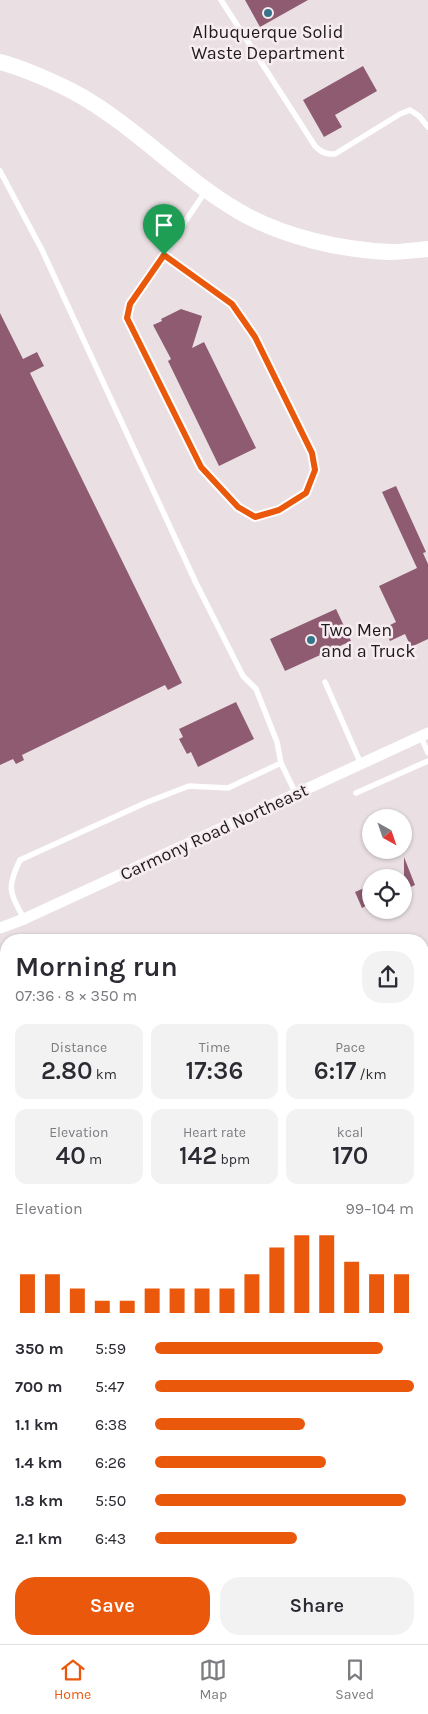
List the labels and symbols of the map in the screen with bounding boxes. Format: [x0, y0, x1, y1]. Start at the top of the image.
marker: Albuquerque Solid Waste Department [262, 7, 274, 19]
place label: Albuquerque Solid Waste Department [191, 21, 345, 64]
pin [143, 204, 185, 255]
place label: Two Men and a Truck [321, 619, 415, 662]
marker: Two Men and a Truck [305, 634, 317, 646]
street label: Carmony Road Northeast [116, 779, 312, 885]
north arrow [362, 809, 412, 859]

